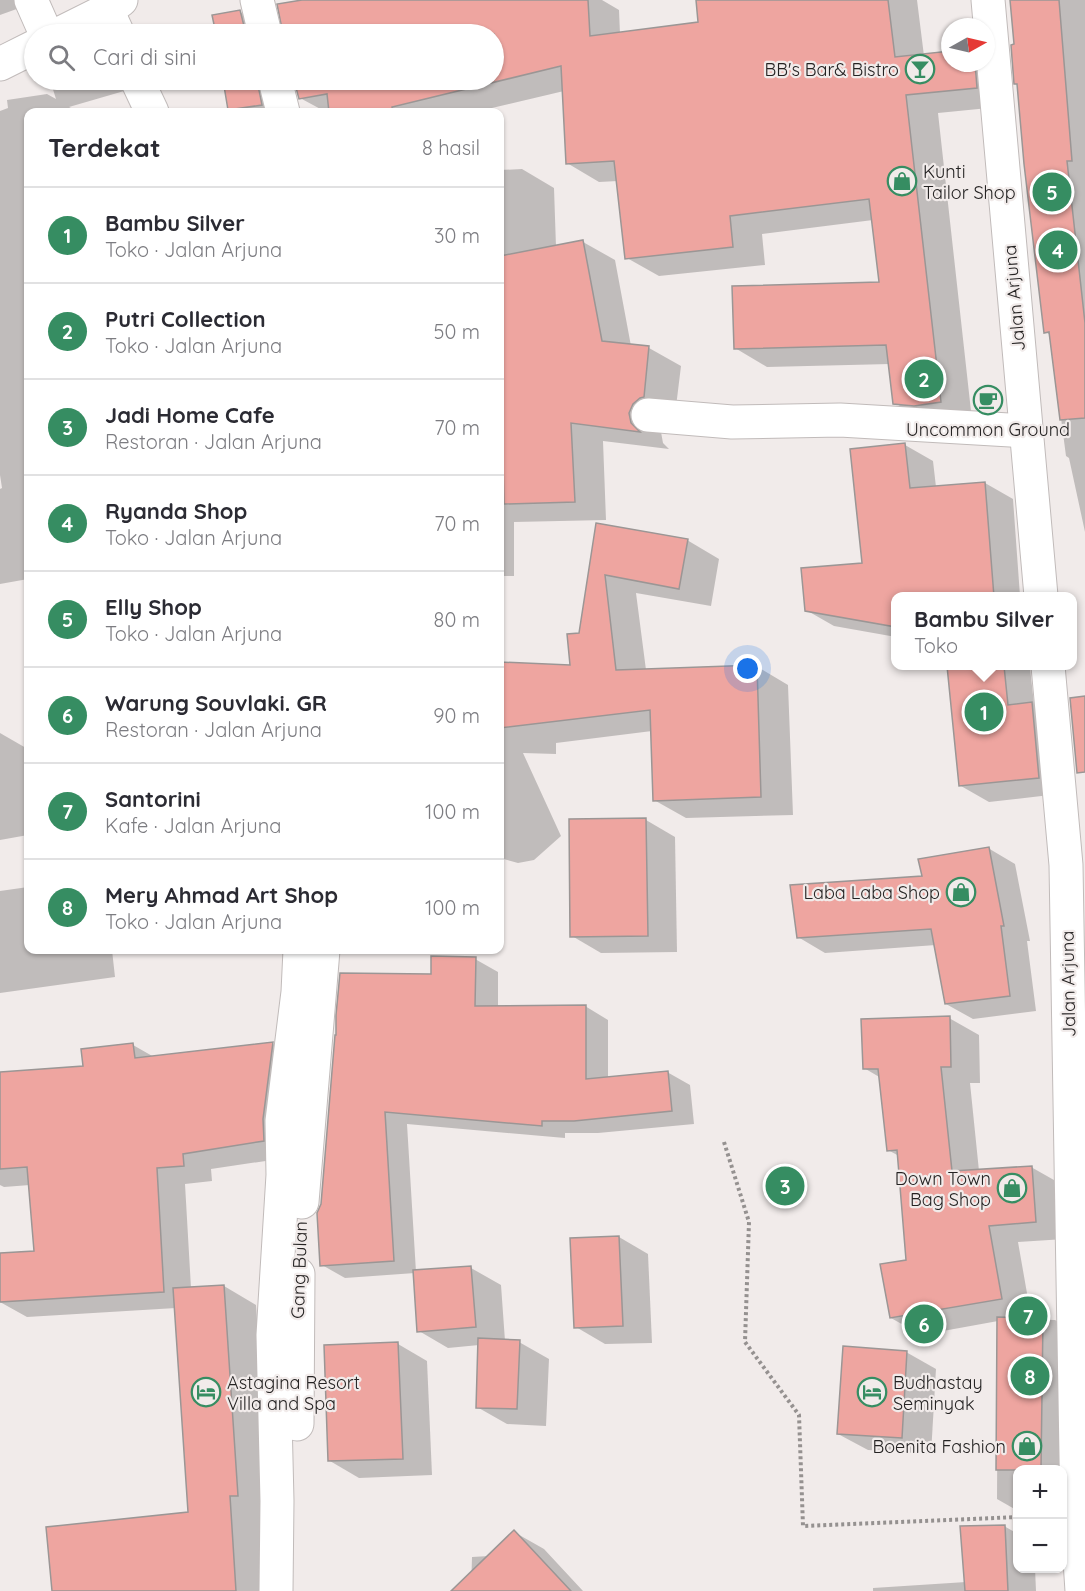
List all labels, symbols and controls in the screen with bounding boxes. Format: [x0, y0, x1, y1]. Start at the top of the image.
north arrow [941, 18, 995, 72]
search box [24, 24, 504, 90]
icon: search [45, 41, 78, 74]
text: Cari di sini [93, 43, 196, 71]
bar icon: BB's Bar& Bistro [904, 53, 936, 85]
place label: BB's Bar& Bistro [765, 58, 899, 81]
text: Terdekat [48, 131, 161, 164]
text: 8 hasil [422, 135, 480, 160]
place label: Kunti Tailor Shop [923, 160, 1016, 204]
shop icon: Kunti Tailor Shop [886, 165, 918, 197]
pin: 5 [1032, 170, 1072, 214]
text: Bambu Silver [105, 209, 245, 237]
text: 1 [64, 223, 71, 248]
text: 30 m [434, 223, 480, 248]
pin: 4 [1038, 228, 1078, 272]
text: Toko · Jalan Arjuna [105, 237, 282, 262]
street label: Jalan Arjuna [998, 244, 1030, 352]
text: Putri Collection [105, 305, 266, 333]
text: 2 [62, 319, 73, 344]
text: 50 m [434, 319, 480, 344]
text: Toko · Jalan Arjuna [105, 333, 282, 358]
pin: 2 [904, 356, 944, 401]
cafe icon: Uncommon Ground [972, 384, 1004, 416]
text: Jadi Home Cafe [105, 401, 275, 429]
text: 3 [62, 415, 73, 440]
text: 70 m [434, 415, 480, 440]
place label: Uncommon Ground [906, 418, 1070, 441]
text: Restoran · Jalan Arjuna [105, 429, 322, 454]
text: Ryanda Shop [105, 497, 247, 525]
text: 4 [62, 511, 73, 536]
text: 70 m [434, 511, 480, 536]
text: Toko · Jalan Arjuna [105, 525, 282, 550]
popup [891, 592, 1077, 670]
text: Elly Shop [105, 593, 202, 621]
text: Bambu Silver [914, 605, 1054, 633]
text: 5 [62, 607, 73, 632]
text: 80 m [434, 607, 480, 632]
text: Toko · Jalan Arjuna [105, 621, 282, 646]
text: Toko [914, 633, 958, 658]
your location [733, 654, 762, 683]
text: Warung Souvlaki. GR [105, 689, 327, 717]
pin: 1 [964, 690, 1004, 734]
text: 6 [62, 703, 73, 728]
text: 90 m [433, 703, 480, 728]
text: Restoran · Jalan Arjuna [105, 717, 322, 742]
text: Santorini [105, 785, 201, 813]
text: 7 [62, 799, 73, 824]
text: 100 m [425, 799, 480, 824]
text: Kafe · Jalan Arjuna [105, 813, 281, 838]
shop icon: Laba Laba Shop [945, 876, 977, 908]
text: Mery Ahmad Art Shop [105, 881, 338, 909]
place label: Laba Laba Shop [803, 881, 940, 904]
text: 8 [62, 895, 73, 920]
text: 100 m [425, 895, 480, 920]
text: Toko · Jalan Arjuna [105, 909, 282, 934]
street label: Jalan Arjuna [1056, 931, 1080, 1037]
pin: 3 [766, 1164, 804, 1208]
place label: Down Town Bag Shop [895, 1167, 991, 1211]
shop icon: Down Town Bag Shop [996, 1172, 1028, 1204]
street label: Gang Bulan [286, 1221, 312, 1319]
pin: 7 [1008, 1294, 1048, 1338]
pin: 6 [904, 1302, 944, 1346]
pin: 8 [1010, 1354, 1050, 1398]
place label: Astagina Resort Villa and Spa [227, 1371, 360, 1415]
place label: Budhastay Seminyak [893, 1371, 983, 1415]
hotel icon: Astagina Resort Villa and Spa [190, 1376, 222, 1408]
hotel icon: Budhastay Seminyak [856, 1376, 888, 1408]
shop icon: Boenita Fashion [1011, 1430, 1043, 1462]
place label: Boenita Fashion [873, 1435, 1006, 1458]
map controls [1013, 1465, 1067, 1573]
button: + [1013, 1465, 1067, 1519]
button: − [1013, 1519, 1067, 1573]

